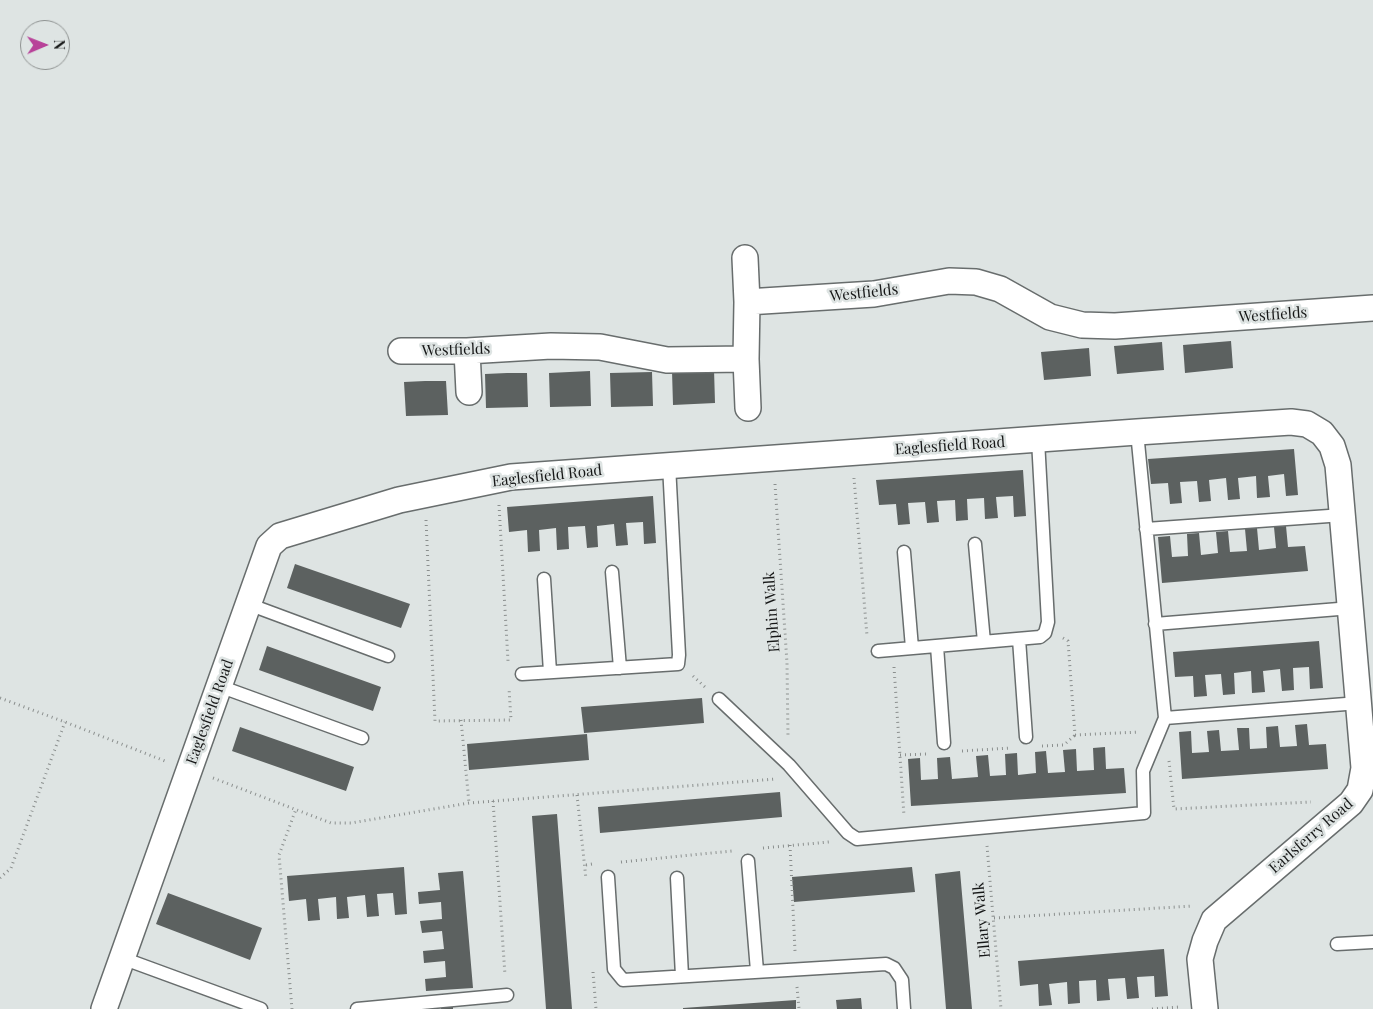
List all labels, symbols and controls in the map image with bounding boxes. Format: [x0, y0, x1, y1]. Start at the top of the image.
north arrow [20, 20, 70, 70]
text: N [50, 40, 69, 50]
street label: Westfields [829, 280, 899, 306]
street label: Westfields [1238, 304, 1308, 326]
street label: Westfields [421, 340, 491, 360]
street label: Eaglesfield Road [894, 433, 1006, 459]
street label: Eaglesfield Road [491, 461, 603, 491]
street label: Elphin Walk [760, 571, 784, 653]
street label: Eaglesfield Road [183, 657, 237, 767]
street label: Earlsferry Road [1265, 795, 1357, 877]
street label: Ellary Walk [970, 881, 994, 959]

